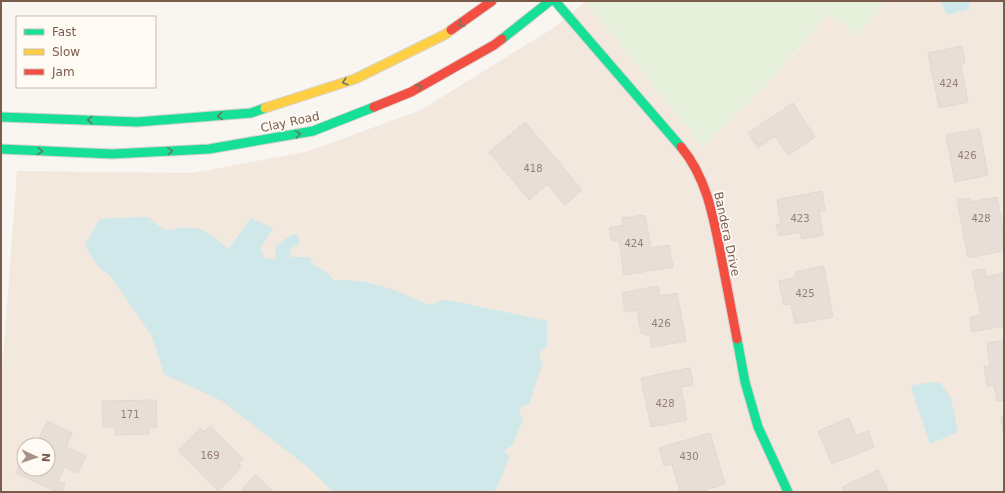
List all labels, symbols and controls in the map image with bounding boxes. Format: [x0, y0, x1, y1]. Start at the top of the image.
legend [16, 16, 156, 88]
one-way arrow [458, 19, 465, 26]
text: Fast [52, 25, 76, 39]
text: Slow [52, 45, 80, 59]
text: Jam [51, 65, 75, 79]
one-way arrow [342, 78, 349, 86]
house number: 424 [939, 78, 959, 89]
one-way arrow [415, 85, 422, 92]
street label: Clay Road [259, 109, 321, 135]
one-way arrow [217, 111, 223, 120]
one-way arrow [87, 116, 93, 125]
one-way arrow [295, 130, 302, 139]
one-way arrow [37, 147, 43, 155]
one-way arrow [167, 147, 173, 155]
house number: 426 [957, 150, 977, 161]
house number: 418 [523, 163, 543, 174]
street label: Bandera Drive [711, 190, 743, 278]
house number: 423 [790, 213, 810, 224]
house number: 428 [971, 213, 991, 224]
house number: 424 [624, 238, 644, 249]
house number: 425 [795, 288, 815, 299]
house number: 426 [651, 318, 671, 329]
house number: 428 [655, 398, 675, 409]
house number: 171 [120, 409, 140, 420]
north arrow [16, 437, 56, 477]
house number: 169 [200, 450, 220, 461]
house number: 430 [679, 451, 699, 462]
text: N [39, 453, 52, 462]

